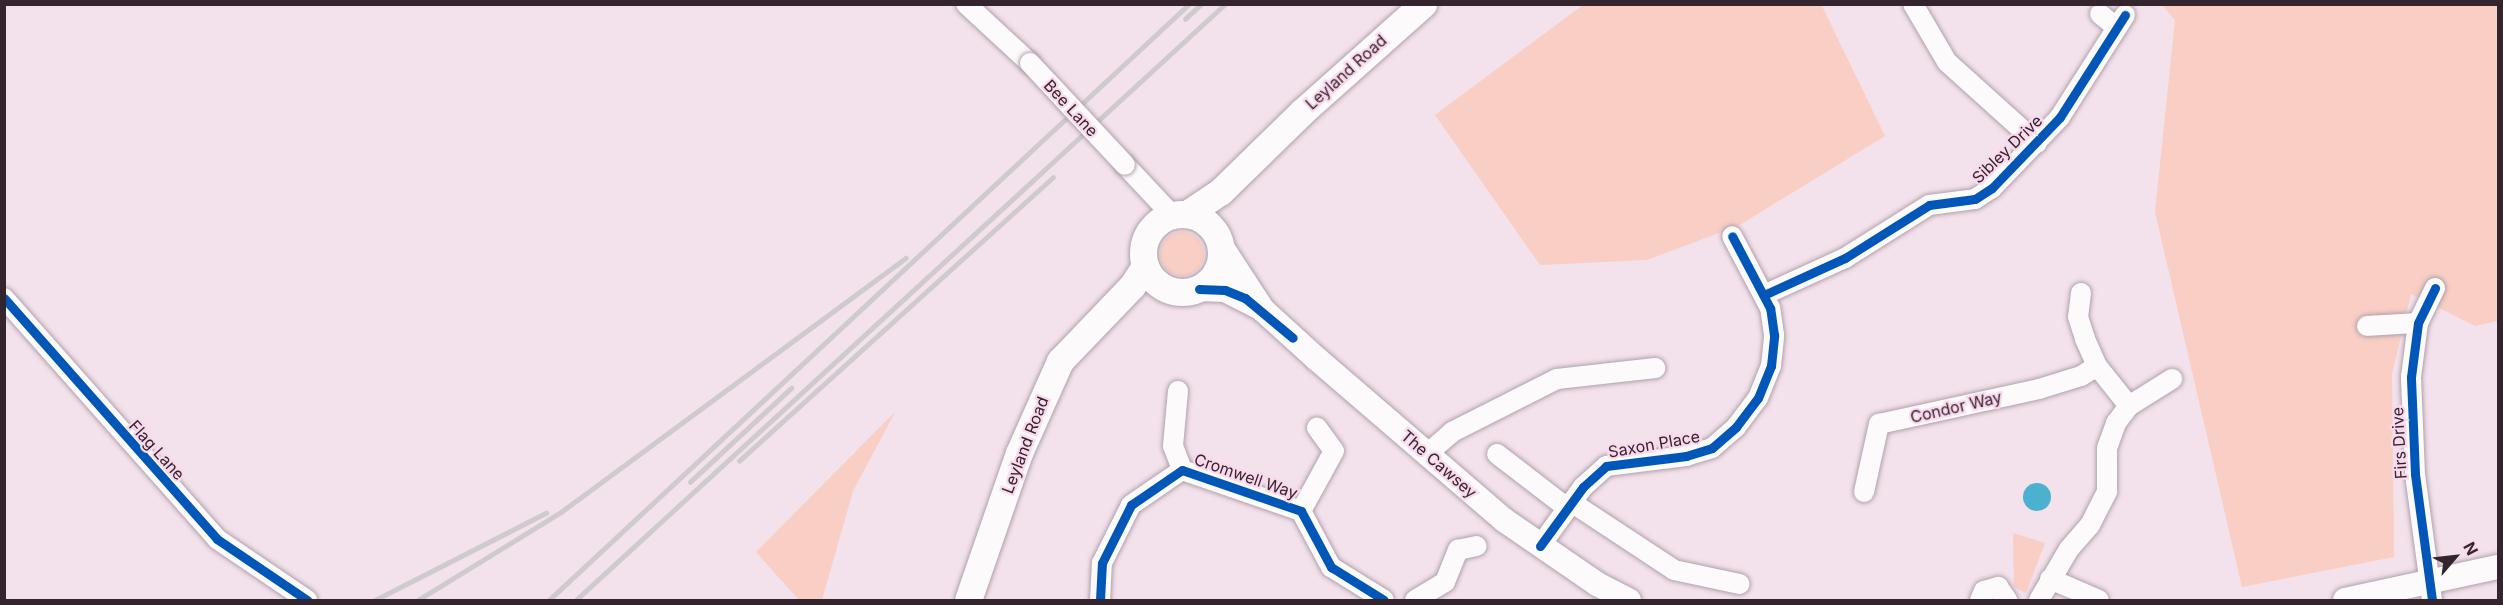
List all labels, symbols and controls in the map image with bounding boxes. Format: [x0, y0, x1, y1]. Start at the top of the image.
street label: Leyland Road [1302, 31, 1390, 113]
street label: Bee Lane [1040, 76, 1102, 140]
street label: Sibley Drive [1968, 111, 2046, 187]
street label: Condor Way [1908, 387, 2004, 427]
street label: Leyland Road [998, 394, 1052, 496]
street label: Firs Drive [2388, 407, 2410, 479]
street label: Flag Lane [125, 416, 189, 484]
street label: The Cawsey [1397, 426, 1481, 502]
street label: Saxon Place [1607, 426, 1701, 462]
street label: Cromwell Way [1192, 449, 1300, 503]
north arrow [2425, 527, 2485, 587]
text: N [2459, 538, 2483, 559]

